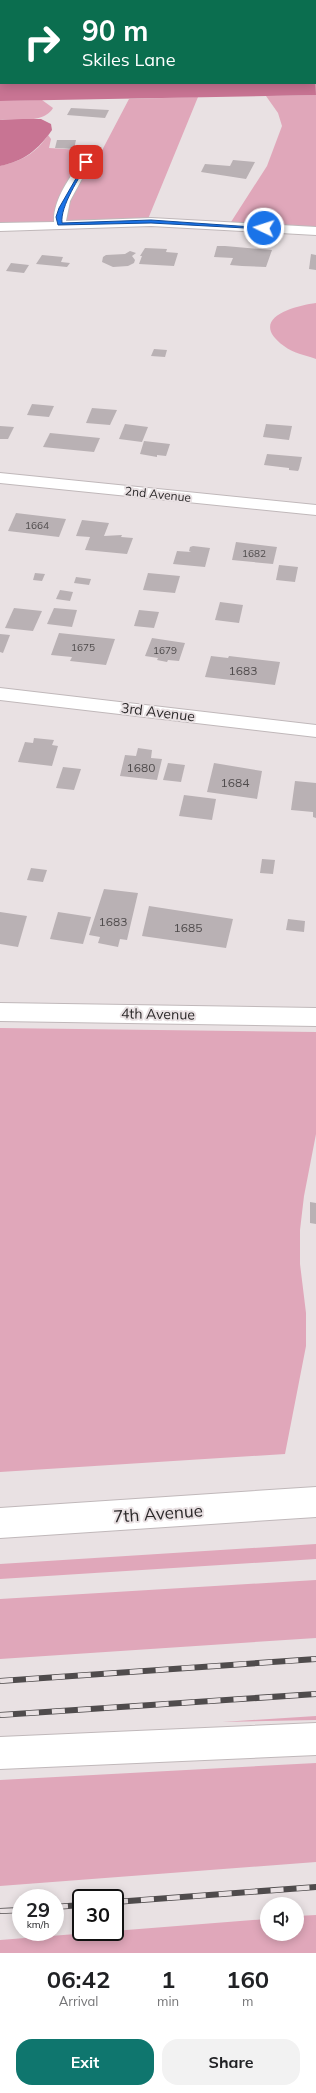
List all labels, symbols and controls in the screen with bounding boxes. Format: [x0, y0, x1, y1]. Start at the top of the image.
text: 90 m [82, 13, 148, 48]
icon: right [16, 16, 68, 68]
text: Skiles Lane [82, 48, 175, 71]
pin [69, 145, 103, 179]
icon: arrive [75, 151, 97, 173]
position arrow [243, 207, 285, 249]
street label: 2nd Avenue [124, 483, 192, 505]
house number: 1664 [25, 519, 49, 532]
house number: 1682 [242, 547, 266, 560]
house number: 1675 [71, 641, 95, 654]
house number: 1679 [153, 644, 177, 657]
house number: 1683 [229, 663, 257, 678]
street label: 3rd Avenue [120, 699, 196, 725]
house number: 1680 [127, 760, 155, 775]
house number: 1684 [221, 775, 249, 790]
house number: 1683 [99, 914, 127, 929]
house number: 1685 [174, 920, 202, 935]
street label: 4th Avenue [121, 1004, 195, 1024]
street label: 7th Avenue [112, 1499, 204, 1527]
speed limit sign: 30 [72, 1889, 124, 1941]
text: 29 [26, 1897, 50, 1922]
map controls [260, 1897, 304, 1941]
button: sound [260, 1897, 304, 1941]
text: km/h [27, 1918, 49, 1931]
text: 06:42 [47, 1964, 110, 1994]
text: 1 [161, 1964, 175, 1994]
text: 160 [226, 1964, 269, 1994]
text: Arrival [59, 1993, 98, 2009]
text: min [157, 1993, 179, 2009]
text: m [242, 1993, 253, 2009]
button: Exit [16, 2039, 154, 2085]
button: Share [162, 2039, 300, 2085]

